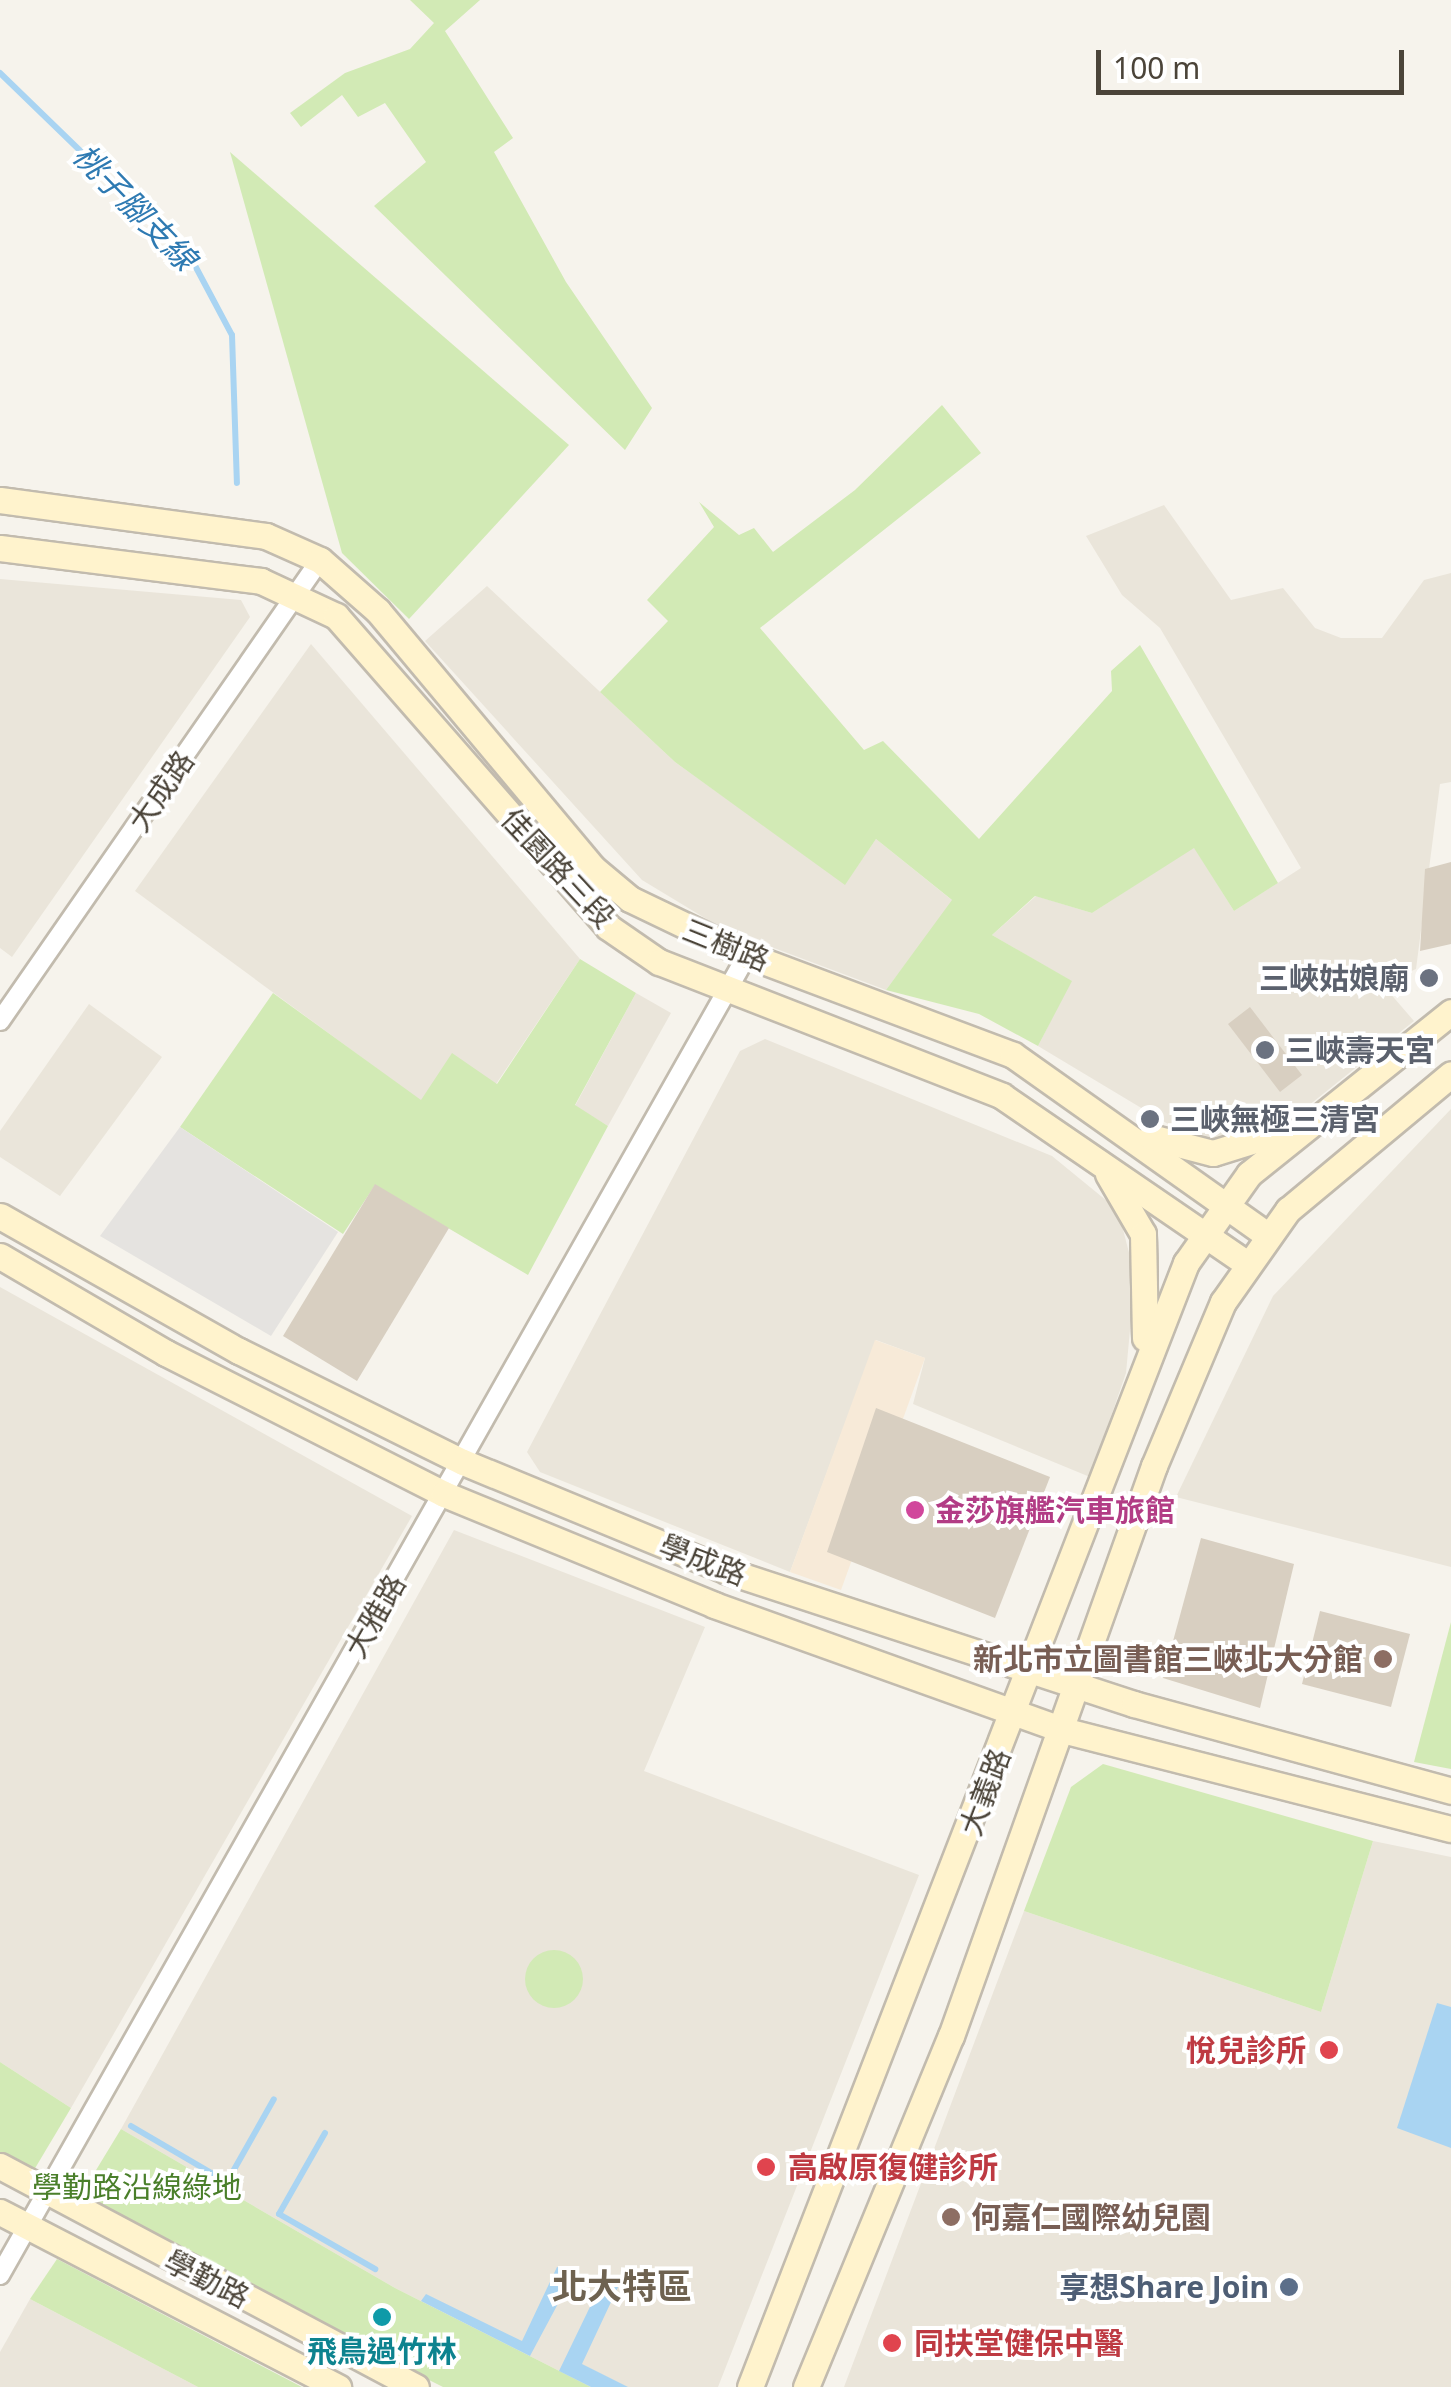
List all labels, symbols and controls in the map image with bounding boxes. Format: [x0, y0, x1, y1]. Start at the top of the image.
scale bar [1101, 30, 1408, 92]
text: 100 m [1113, 47, 1200, 88]
water label: 桃子腳支線 [66, 136, 204, 278]
street label: 大成路 [120, 744, 202, 838]
street label: 佳園路三段 [494, 801, 622, 935]
street label: 三樹路 [678, 911, 774, 979]
place label: 三峽姑娘廟 [1259, 960, 1409, 996]
marker: 三峽姑娘廟 [1418, 967, 1440, 989]
place label: 三峽壽天宮 [1285, 1032, 1435, 1068]
marker: 三峽壽天宮 [1254, 1039, 1276, 1061]
place label: 三峽無極三清宮 [1170, 1101, 1380, 1137]
marker: 三峽無極三清宮 [1139, 1108, 1161, 1130]
place label: 金莎旗艦汽車旅館 [935, 1492, 1175, 1528]
marker: 金莎旗艦汽車旅館 [904, 1499, 926, 1521]
street label: 學成路 [655, 1527, 751, 1593]
street label: 大雅路 [337, 1568, 413, 1664]
place label: 新北市立圖書館三峽北大分館 [973, 1641, 1363, 1677]
marker: 新北市立圖書館三峽北大分館 [1372, 1648, 1394, 1670]
street label: 大義路 [952, 1744, 1018, 1840]
place label: 悅兒診所 [1186, 2032, 1306, 2068]
marker: 悅兒診所 [1316, 2037, 1342, 2063]
place label: 高啟原復健診所 [788, 2149, 998, 2185]
marker: 高啟原復健診所 [753, 2154, 779, 2180]
park label: 學勤路沿線綠地 [32, 2169, 242, 2205]
place label: 何嘉仁國際幼兒園 [971, 2199, 1211, 2235]
marker: 何嘉仁國際幼兒園 [940, 2206, 962, 2228]
street label: 學勤路 [159, 2243, 255, 2315]
district label: 北大特區 [552, 2265, 692, 2307]
place label: 享想Share Join [1059, 2269, 1269, 2305]
marker: 享想Share Join [1278, 2276, 1300, 2298]
marker: 飛鳥過竹林 [371, 2306, 393, 2328]
place label: 同扶堂健保中醫 [914, 2325, 1124, 2361]
marker: 同扶堂健保中醫 [879, 2330, 905, 2356]
place label: 飛鳥過竹林 [307, 2333, 457, 2369]

